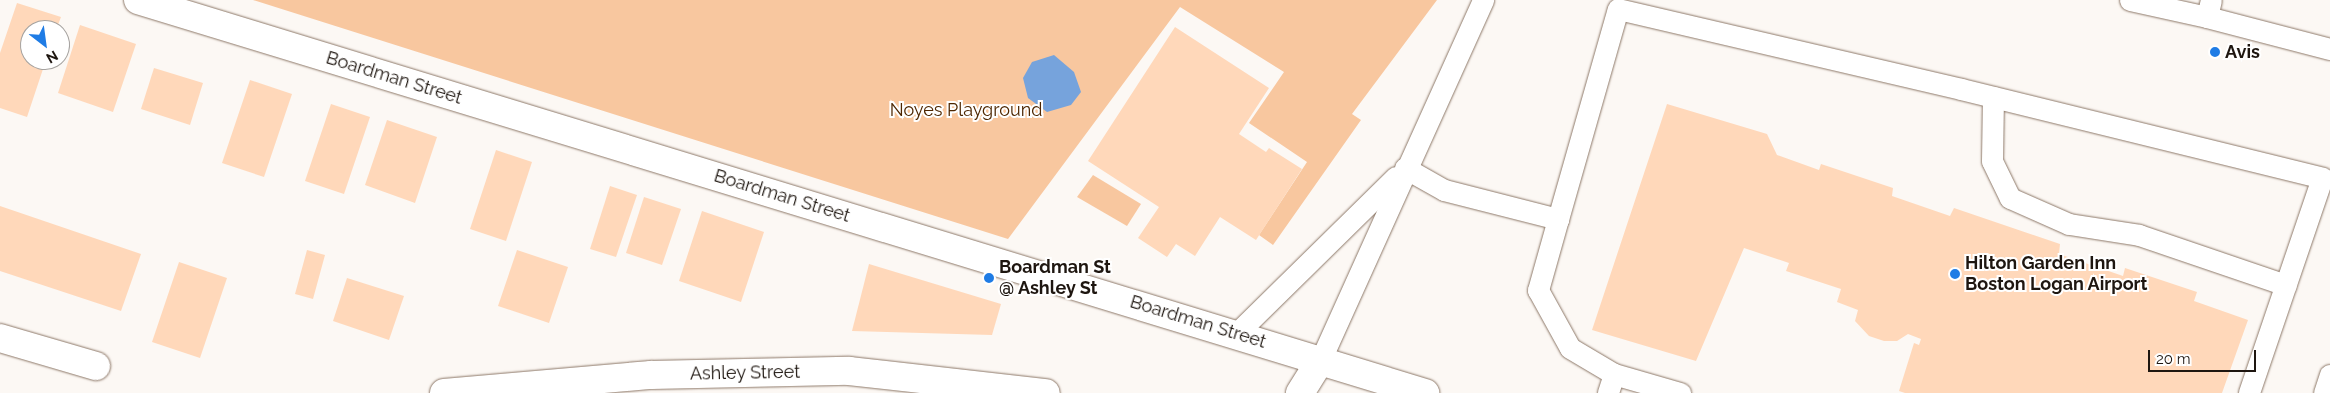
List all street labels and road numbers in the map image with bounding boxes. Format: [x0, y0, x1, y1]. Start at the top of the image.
street label: Boardman Street [323, 47, 465, 109]
street label: Boardman Street [711, 165, 853, 227]
street label: Boardman Street [1127, 291, 1269, 353]
street label: Ashley Street [689, 361, 801, 385]

